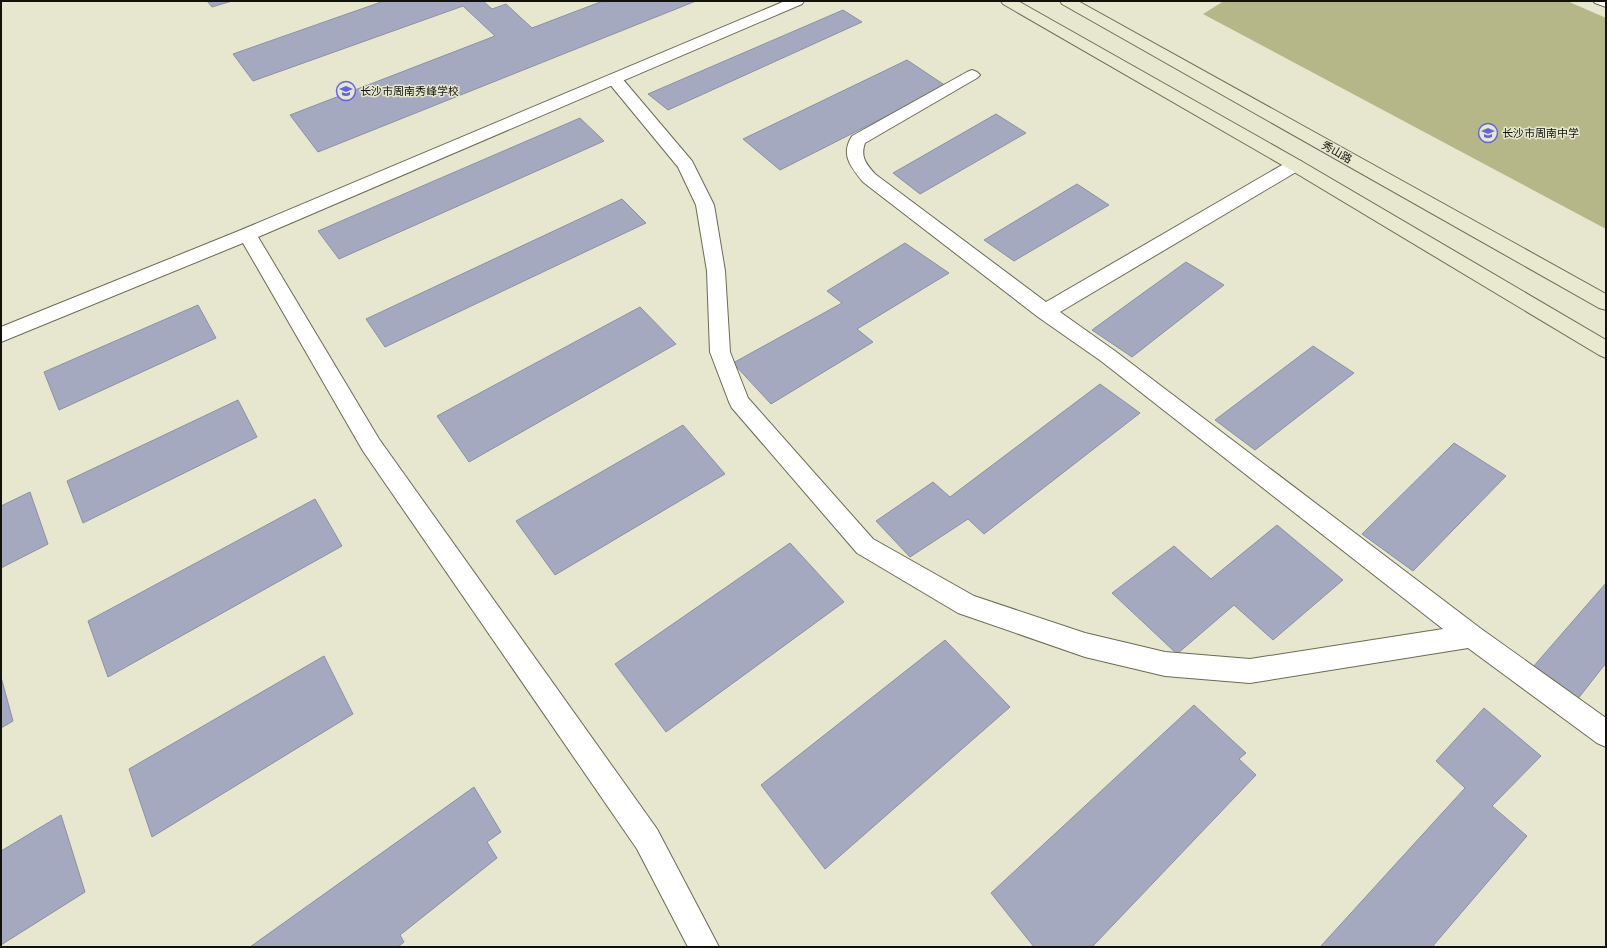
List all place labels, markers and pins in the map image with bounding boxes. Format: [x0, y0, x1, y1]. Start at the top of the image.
school or university icon: 长沙市周南秀峰学校 [335, 80, 357, 102]
place label: 长沙市周南秀峰学校 [360, 84, 459, 97]
school or university icon: 长沙市周南中学 [1477, 122, 1499, 144]
place label: 长沙市周南中学 [1502, 126, 1579, 139]

